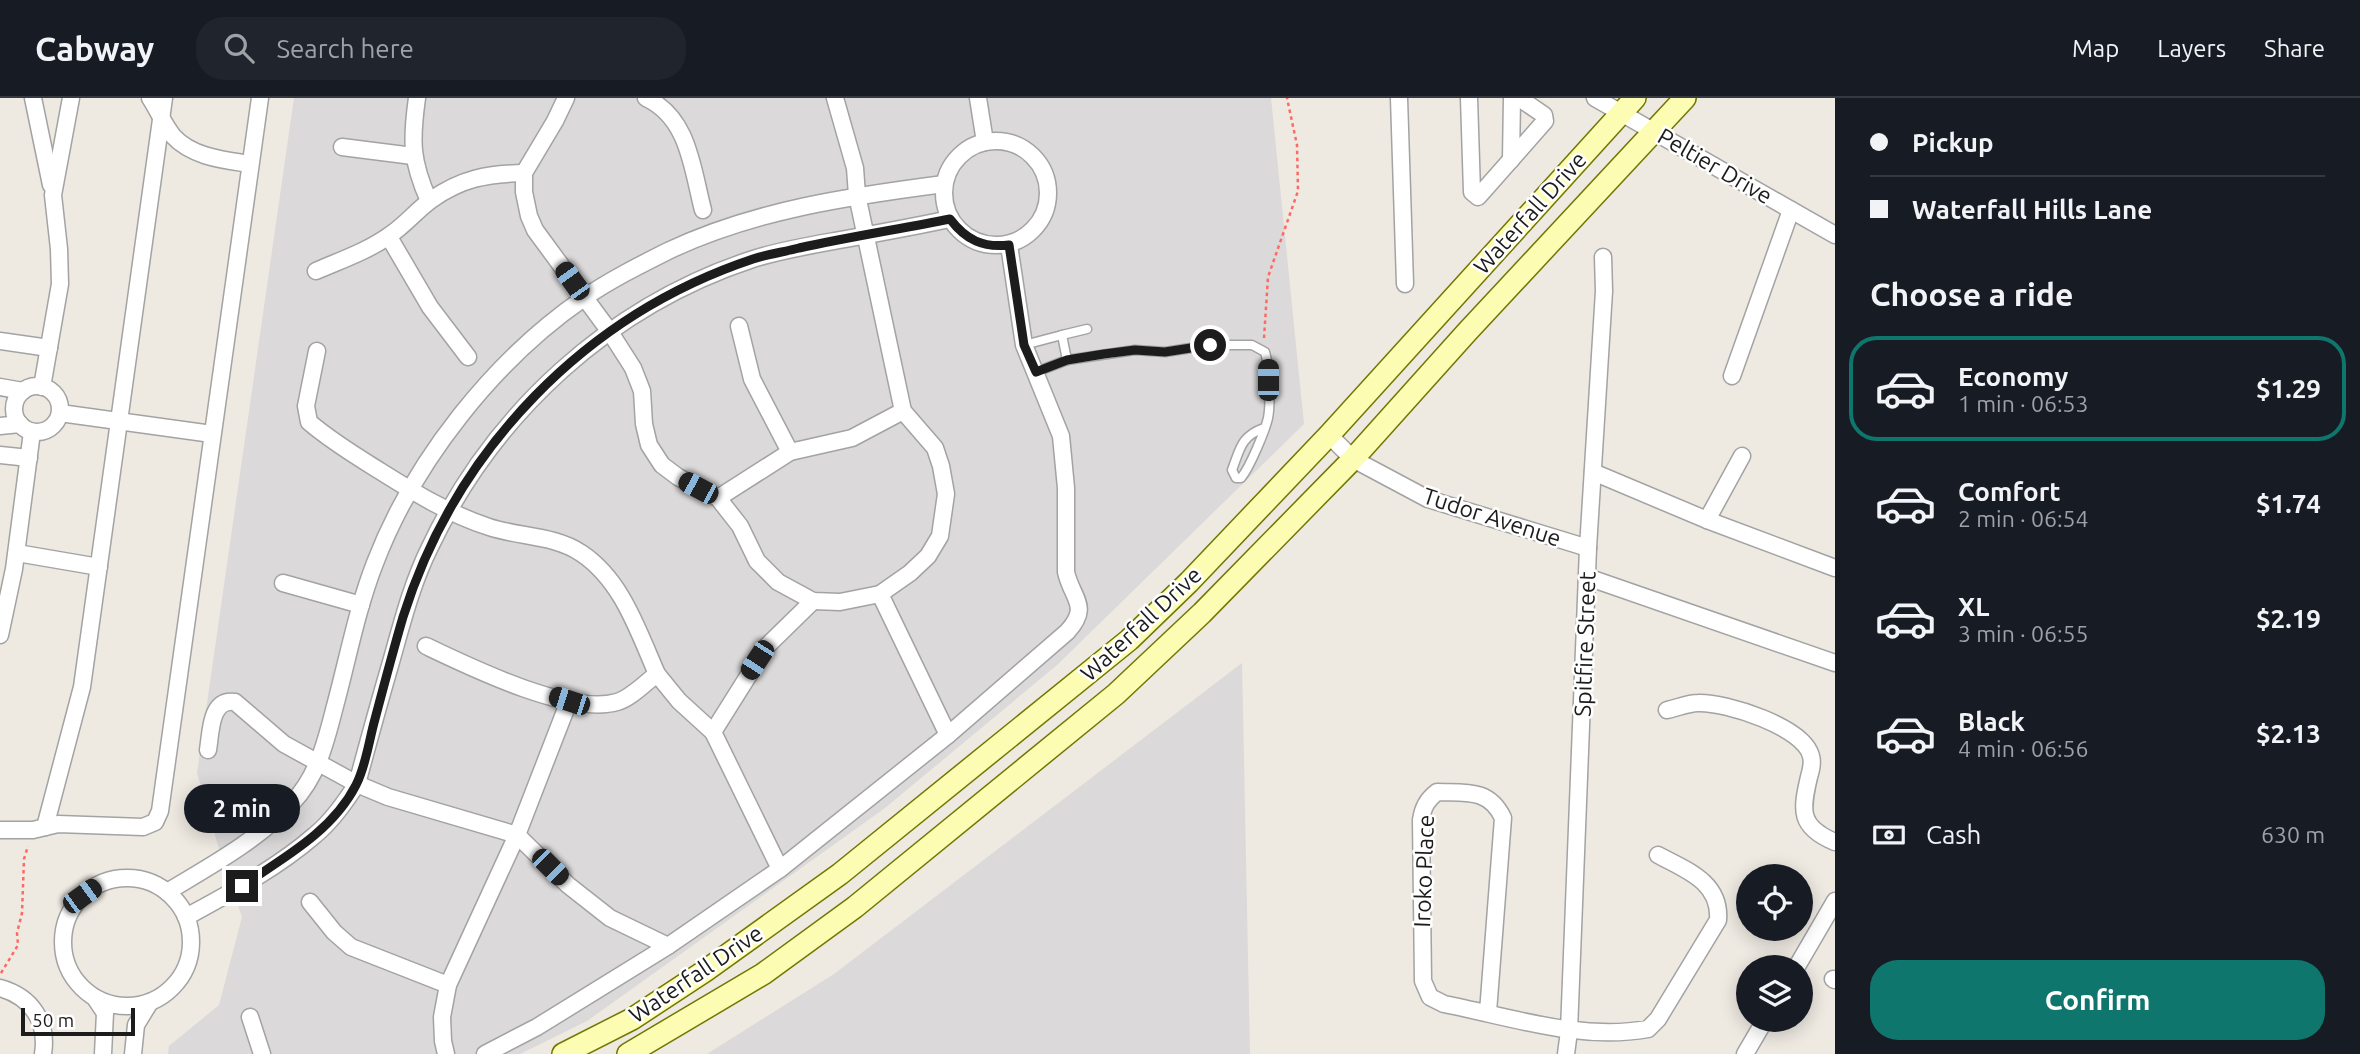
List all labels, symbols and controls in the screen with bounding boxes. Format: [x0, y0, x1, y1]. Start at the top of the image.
search box [196, 17, 686, 80]
icon: search [220, 29, 258, 67]
text: Cabway [35, 30, 154, 67]
text: Search here [276, 34, 414, 63]
text: Map [2072, 35, 2119, 62]
text: Layers [2157, 35, 2226, 62]
text: Share [2264, 35, 2325, 62]
street label: Peltier Drive [1654, 123, 1777, 208]
text: Pickup [1912, 128, 1994, 157]
street label: Waterfall Drive [1468, 147, 1591, 279]
text: Waterfall Hills Lane [1912, 195, 2152, 224]
car [552, 258, 593, 304]
text: Choose a ride [1870, 276, 2073, 312]
route start [1194, 329, 1226, 361]
icon: car [1874, 357, 1937, 420]
car [1258, 359, 1279, 401]
text: Economy [1958, 362, 2068, 391]
text: $1.29 [2256, 374, 2321, 403]
text: 1 min · 06:53 [1958, 391, 2089, 416]
car [675, 469, 722, 507]
icon: car [1874, 472, 1937, 535]
text: Comfort [1958, 477, 2061, 506]
street label: Tudor Avenue [1420, 482, 1564, 551]
text: $1.74 [2256, 489, 2321, 518]
text: 2 min · 06:54 [1958, 506, 2089, 531]
street label: Waterfall Drive [1075, 562, 1206, 686]
street label: Spitfire Street [1569, 571, 1600, 717]
icon: car [1874, 587, 1937, 650]
text: XL [1958, 592, 1989, 621]
text: $2.19 [2256, 604, 2321, 633]
text: 3 min · 06:55 [1958, 621, 2089, 646]
car [737, 637, 778, 683]
car [546, 685, 593, 717]
icon: car [1874, 702, 1937, 765]
text: Black [1958, 707, 2025, 736]
text: $2.13 [2256, 719, 2321, 748]
text: 4 min · 06:56 [1958, 736, 2089, 761]
callout: 2 min [184, 784, 300, 834]
text: 2 min [213, 796, 271, 821]
street label: Iroko Place [1409, 814, 1438, 928]
icon: cash [1870, 816, 1908, 854]
text: Cash [1926, 820, 1981, 849]
text: 630 m [2261, 822, 2325, 847]
car [528, 845, 573, 889]
map controls [1736, 864, 1813, 1032]
button: locate [1736, 864, 1813, 941]
route end [226, 870, 258, 902]
car [59, 875, 106, 917]
street label: Waterfall Drive [624, 920, 767, 1027]
button: layers [1736, 955, 1813, 1032]
button: Confirm [1870, 960, 2325, 1040]
scale bar [21, 1005, 135, 1037]
text: 50 m [32, 1009, 74, 1031]

